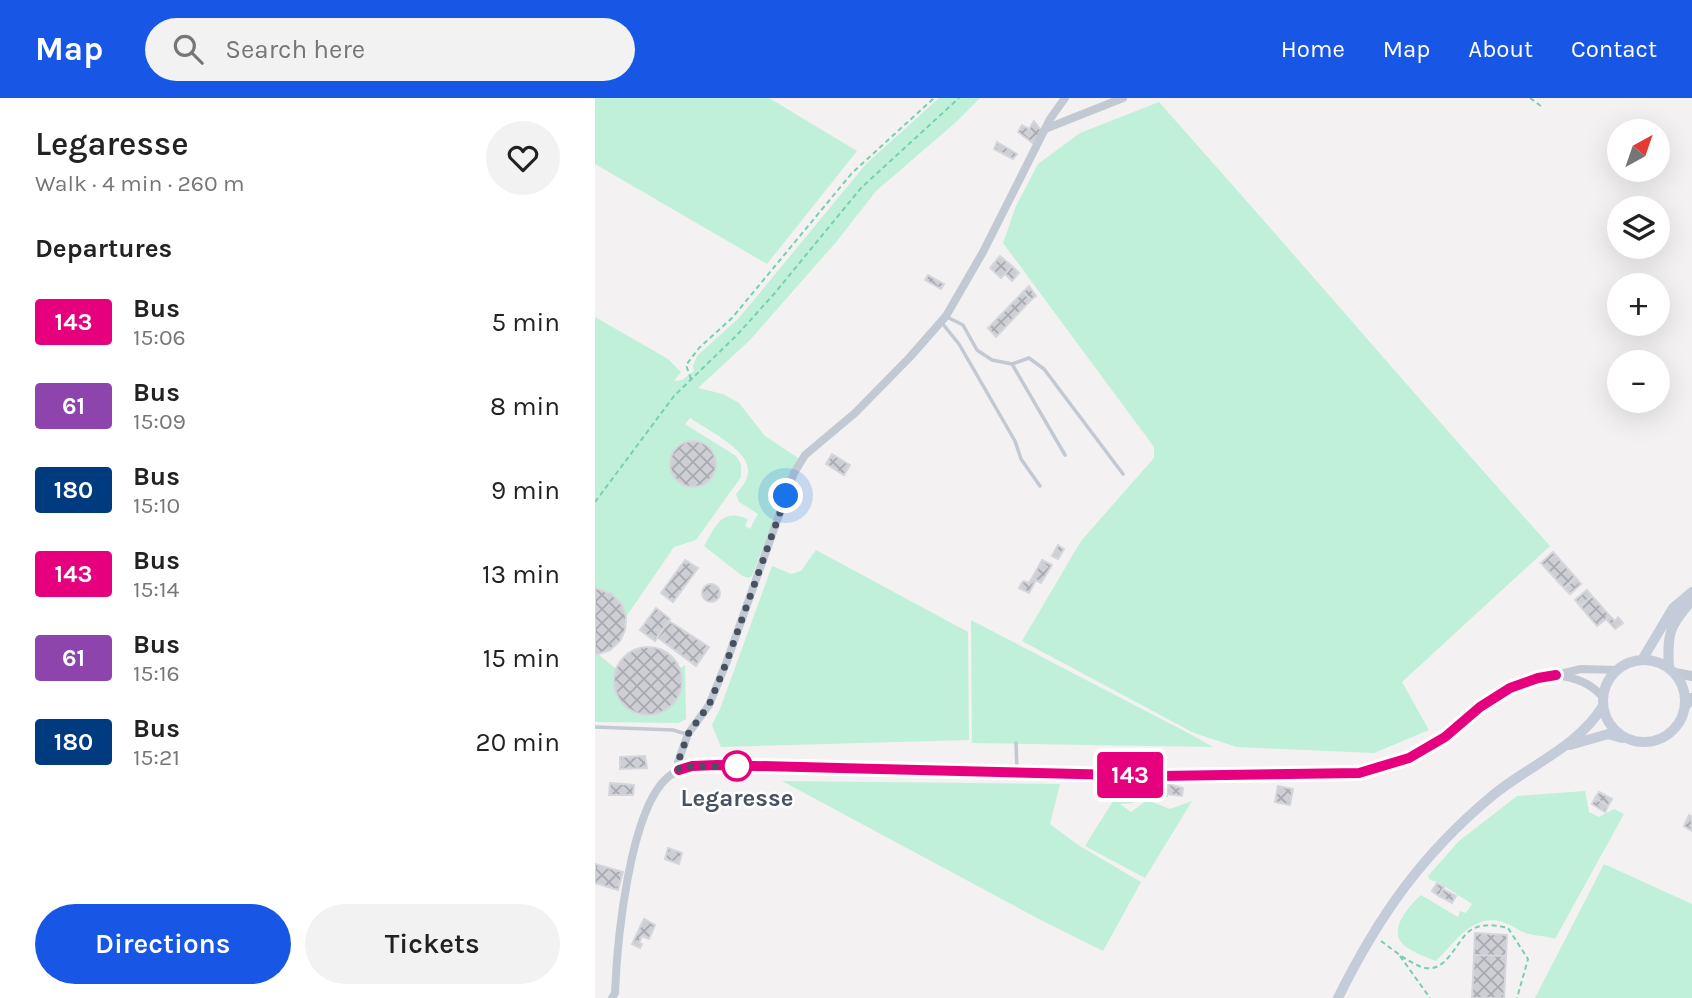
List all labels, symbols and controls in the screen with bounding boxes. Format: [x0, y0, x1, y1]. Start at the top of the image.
search box [145, 18, 635, 81]
text: Map [35, 30, 103, 68]
icon: search [169, 30, 207, 68]
text: Search here [225, 34, 365, 65]
text: Home [1281, 35, 1345, 63]
text: Map [1383, 35, 1430, 63]
text: About [1468, 35, 1533, 63]
text: Contact [1571, 35, 1657, 63]
north arrow [1607, 119, 1669, 182]
map controls [1607, 119, 1670, 413]
button: heart [486, 121, 560, 195]
text: Legaresse [35, 125, 189, 163]
text: Walk · 4 min · 260 m [35, 170, 245, 197]
button: layers [1607, 196, 1670, 259]
text: Departures [35, 233, 172, 264]
button: + [1607, 273, 1670, 336]
text: Bus [133, 293, 180, 324]
text: 5 min [491, 307, 560, 338]
text: 143 [55, 308, 92, 336]
text: 15:06 [133, 324, 186, 351]
button: − [1607, 350, 1670, 413]
text: Bus [133, 377, 180, 408]
text: 8 min [490, 391, 560, 422]
text: 61 [62, 392, 85, 420]
text: 15:09 [133, 408, 186, 435]
text: Bus [133, 461, 180, 492]
text: 9 min [491, 475, 560, 506]
text: 180 [54, 476, 93, 504]
your location [768, 478, 803, 513]
text: 15:10 [133, 492, 180, 519]
text: Bus [133, 545, 180, 576]
text: 13 min [482, 559, 560, 590]
text: 143 [55, 560, 92, 588]
text: 15:14 [133, 576, 179, 603]
text: Bus [133, 629, 180, 660]
text: 15 min [483, 643, 560, 674]
text: 61 [62, 644, 85, 672]
text: 15:16 [133, 660, 180, 687]
text: Bus [133, 713, 180, 744]
text: 20 min [476, 727, 560, 758]
text: 180 [54, 728, 93, 756]
text: 15:21 [133, 744, 180, 771]
marker: Legaresse [722, 751, 752, 781]
line badge: 143 [1090, 752, 1170, 798]
text: 143 [1111, 761, 1149, 789]
place label: Legaresse [681, 784, 793, 812]
button: Directions [35, 904, 291, 984]
button: Tickets [305, 904, 560, 984]

